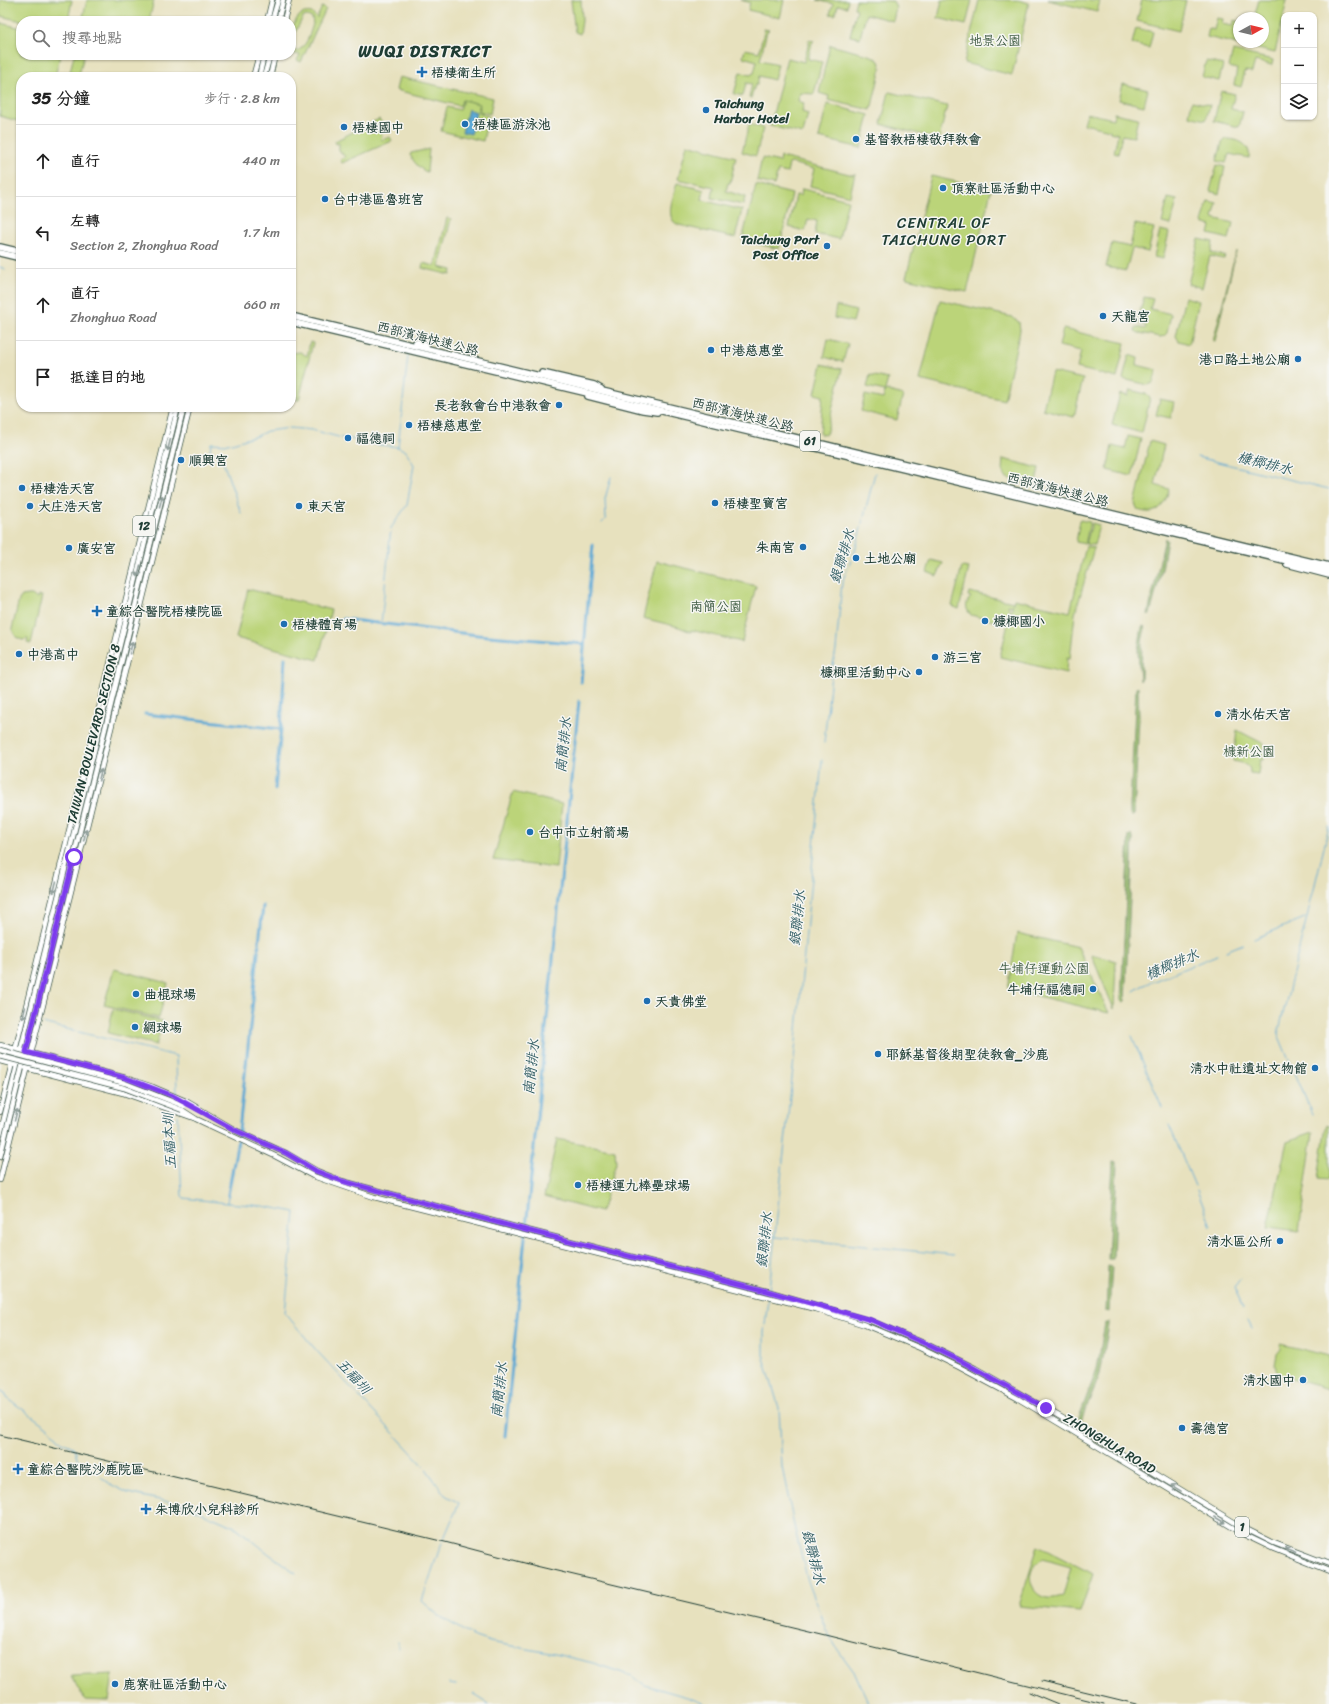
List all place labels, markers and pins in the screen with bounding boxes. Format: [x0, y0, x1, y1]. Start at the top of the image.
place label: 梧棲衛生所 [431, 61, 496, 84]
marker: 梧棲衛生所 [416, 66, 428, 78]
place label: Taichung Harbor Hotel [713, 92, 790, 130]
marker: Taichung Harbor Hotel [701, 105, 711, 115]
place label: 梧棲區游泳池 [473, 113, 551, 136]
place label: 梧棲國中 [352, 116, 404, 139]
marker: 梧棲區游泳池 [460, 119, 470, 129]
marker: 梧棲國中 [339, 122, 349, 132]
place label: 基督教梧棲敬拜教會 [864, 128, 981, 151]
marker: 基督教梧棲敬拜教會 [851, 134, 861, 144]
place label: 頂寮社區活動中心 [951, 177, 1055, 200]
marker: 頂寮社區活動中心 [938, 183, 948, 193]
place label: 台中港區魯班宮 [333, 188, 424, 211]
marker: 台中港區魯班宮 [320, 194, 330, 204]
place label: Taichung Port Post Office [740, 228, 820, 266]
marker: Taichung Port Post Office [822, 241, 832, 251]
place label: 天龍宮 [1111, 305, 1150, 328]
marker: 天龍宮 [1098, 311, 1108, 321]
place label: 中港慈惠堂 [719, 339, 784, 362]
marker: 中港慈惠堂 [706, 345, 716, 355]
place label: 港口路土地公廟 [1199, 348, 1290, 371]
marker: 港口路土地公廟 [1293, 354, 1303, 364]
place label: 長老教會台中港教會 [434, 394, 551, 417]
marker: 長老教會台中港教會 [554, 400, 564, 410]
place label: 梧棲慈惠堂 [417, 414, 482, 437]
marker: 梧棲慈惠堂 [404, 420, 414, 430]
place label: 福德祠 [356, 427, 395, 450]
marker: 福德祠 [343, 433, 353, 443]
place label: 順興宮 [189, 449, 228, 472]
marker: 順興宮 [176, 455, 186, 465]
place label: 梧棲浩天宮 [30, 477, 95, 500]
marker: 梧棲浩天宮 [17, 483, 27, 493]
place label: 梧棲聖寶宮 [723, 492, 788, 515]
place label: 大庄浩天宮 [38, 495, 103, 518]
place label: 東天宮 [307, 495, 346, 518]
marker: 梧棲聖寶宮 [710, 498, 720, 508]
marker: 大庄浩天宮 [25, 501, 35, 511]
marker: 東天宮 [294, 501, 304, 511]
place label: 朱南宮 [756, 536, 795, 559]
place label: 廣安宮 [77, 537, 116, 560]
marker: 朱南宮 [798, 542, 808, 552]
marker: 廣安宮 [64, 543, 74, 553]
place label: 土地公廟 [864, 547, 916, 570]
marker: 土地公廟 [851, 553, 861, 563]
place label: 童綜合醫院梧棲院區 [106, 600, 223, 623]
marker: 童綜合醫院梧棲院區 [91, 605, 103, 617]
place label: 槺榔國小 [993, 610, 1045, 633]
place label: 梧棲體育場 [292, 613, 357, 636]
marker: 槺榔國小 [980, 616, 990, 626]
marker: 梧棲體育場 [279, 619, 289, 629]
place label: 中港高中 [27, 643, 79, 666]
place label: 游三宮 [943, 646, 982, 669]
marker: 中港高中 [14, 649, 24, 659]
marker: 游三宮 [930, 652, 940, 662]
place label: 槺榔里活動中心 [820, 661, 911, 684]
marker: 槺榔里活動中心 [914, 667, 924, 677]
place label: 清水佑天宮 [1226, 703, 1291, 726]
marker: 清水佑天宮 [1213, 709, 1223, 719]
place label: 台中市立射箭場 [538, 821, 629, 844]
marker: 台中市立射箭場 [525, 827, 535, 837]
place label: 牛埔仔福德祠 [1007, 978, 1085, 1001]
place label: 曲棍球場 [144, 983, 196, 1006]
marker: 牛埔仔福德祠 [1088, 984, 1098, 994]
marker: 曲棍球場 [131, 989, 141, 999]
place label: 天貴佛堂 [655, 990, 707, 1013]
marker: 天貴佛堂 [642, 996, 652, 1006]
place label: 網球場 [143, 1016, 182, 1039]
marker: 網球場 [130, 1022, 140, 1032]
place label: 耶穌基督後期聖徒教會_沙鹿 [886, 1043, 1048, 1066]
marker: 耶穌基督後期聖徒教會_沙鹿 [873, 1049, 883, 1059]
place label: 清水中社遺址文物館 [1190, 1057, 1307, 1080]
marker: 清水中社遺址文物館 [1310, 1063, 1320, 1073]
place label: 梧棲運九棒壘球場 [586, 1174, 690, 1197]
marker: 梧棲運九棒壘球場 [573, 1180, 583, 1190]
place label: 清水區公所 [1207, 1230, 1272, 1253]
marker: 清水區公所 [1275, 1236, 1285, 1246]
place label: 清水國中 [1243, 1369, 1295, 1392]
marker: 清水國中 [1298, 1375, 1308, 1385]
place label: 壽德宮 [1190, 1417, 1229, 1440]
marker: 壽德宮 [1177, 1423, 1187, 1433]
place label: 童綜合醫院沙鹿院區 [27, 1458, 144, 1481]
marker: 童綜合醫院沙鹿院區 [12, 1463, 24, 1475]
place label: 朱博欣小兒科診所 [155, 1498, 259, 1521]
marker: 朱博欣小兒科診所 [140, 1503, 152, 1515]
place label: 鹿寮社區活動中心 [123, 1673, 227, 1696]
marker: 鹿寮社區活動中心 [110, 1679, 120, 1689]

